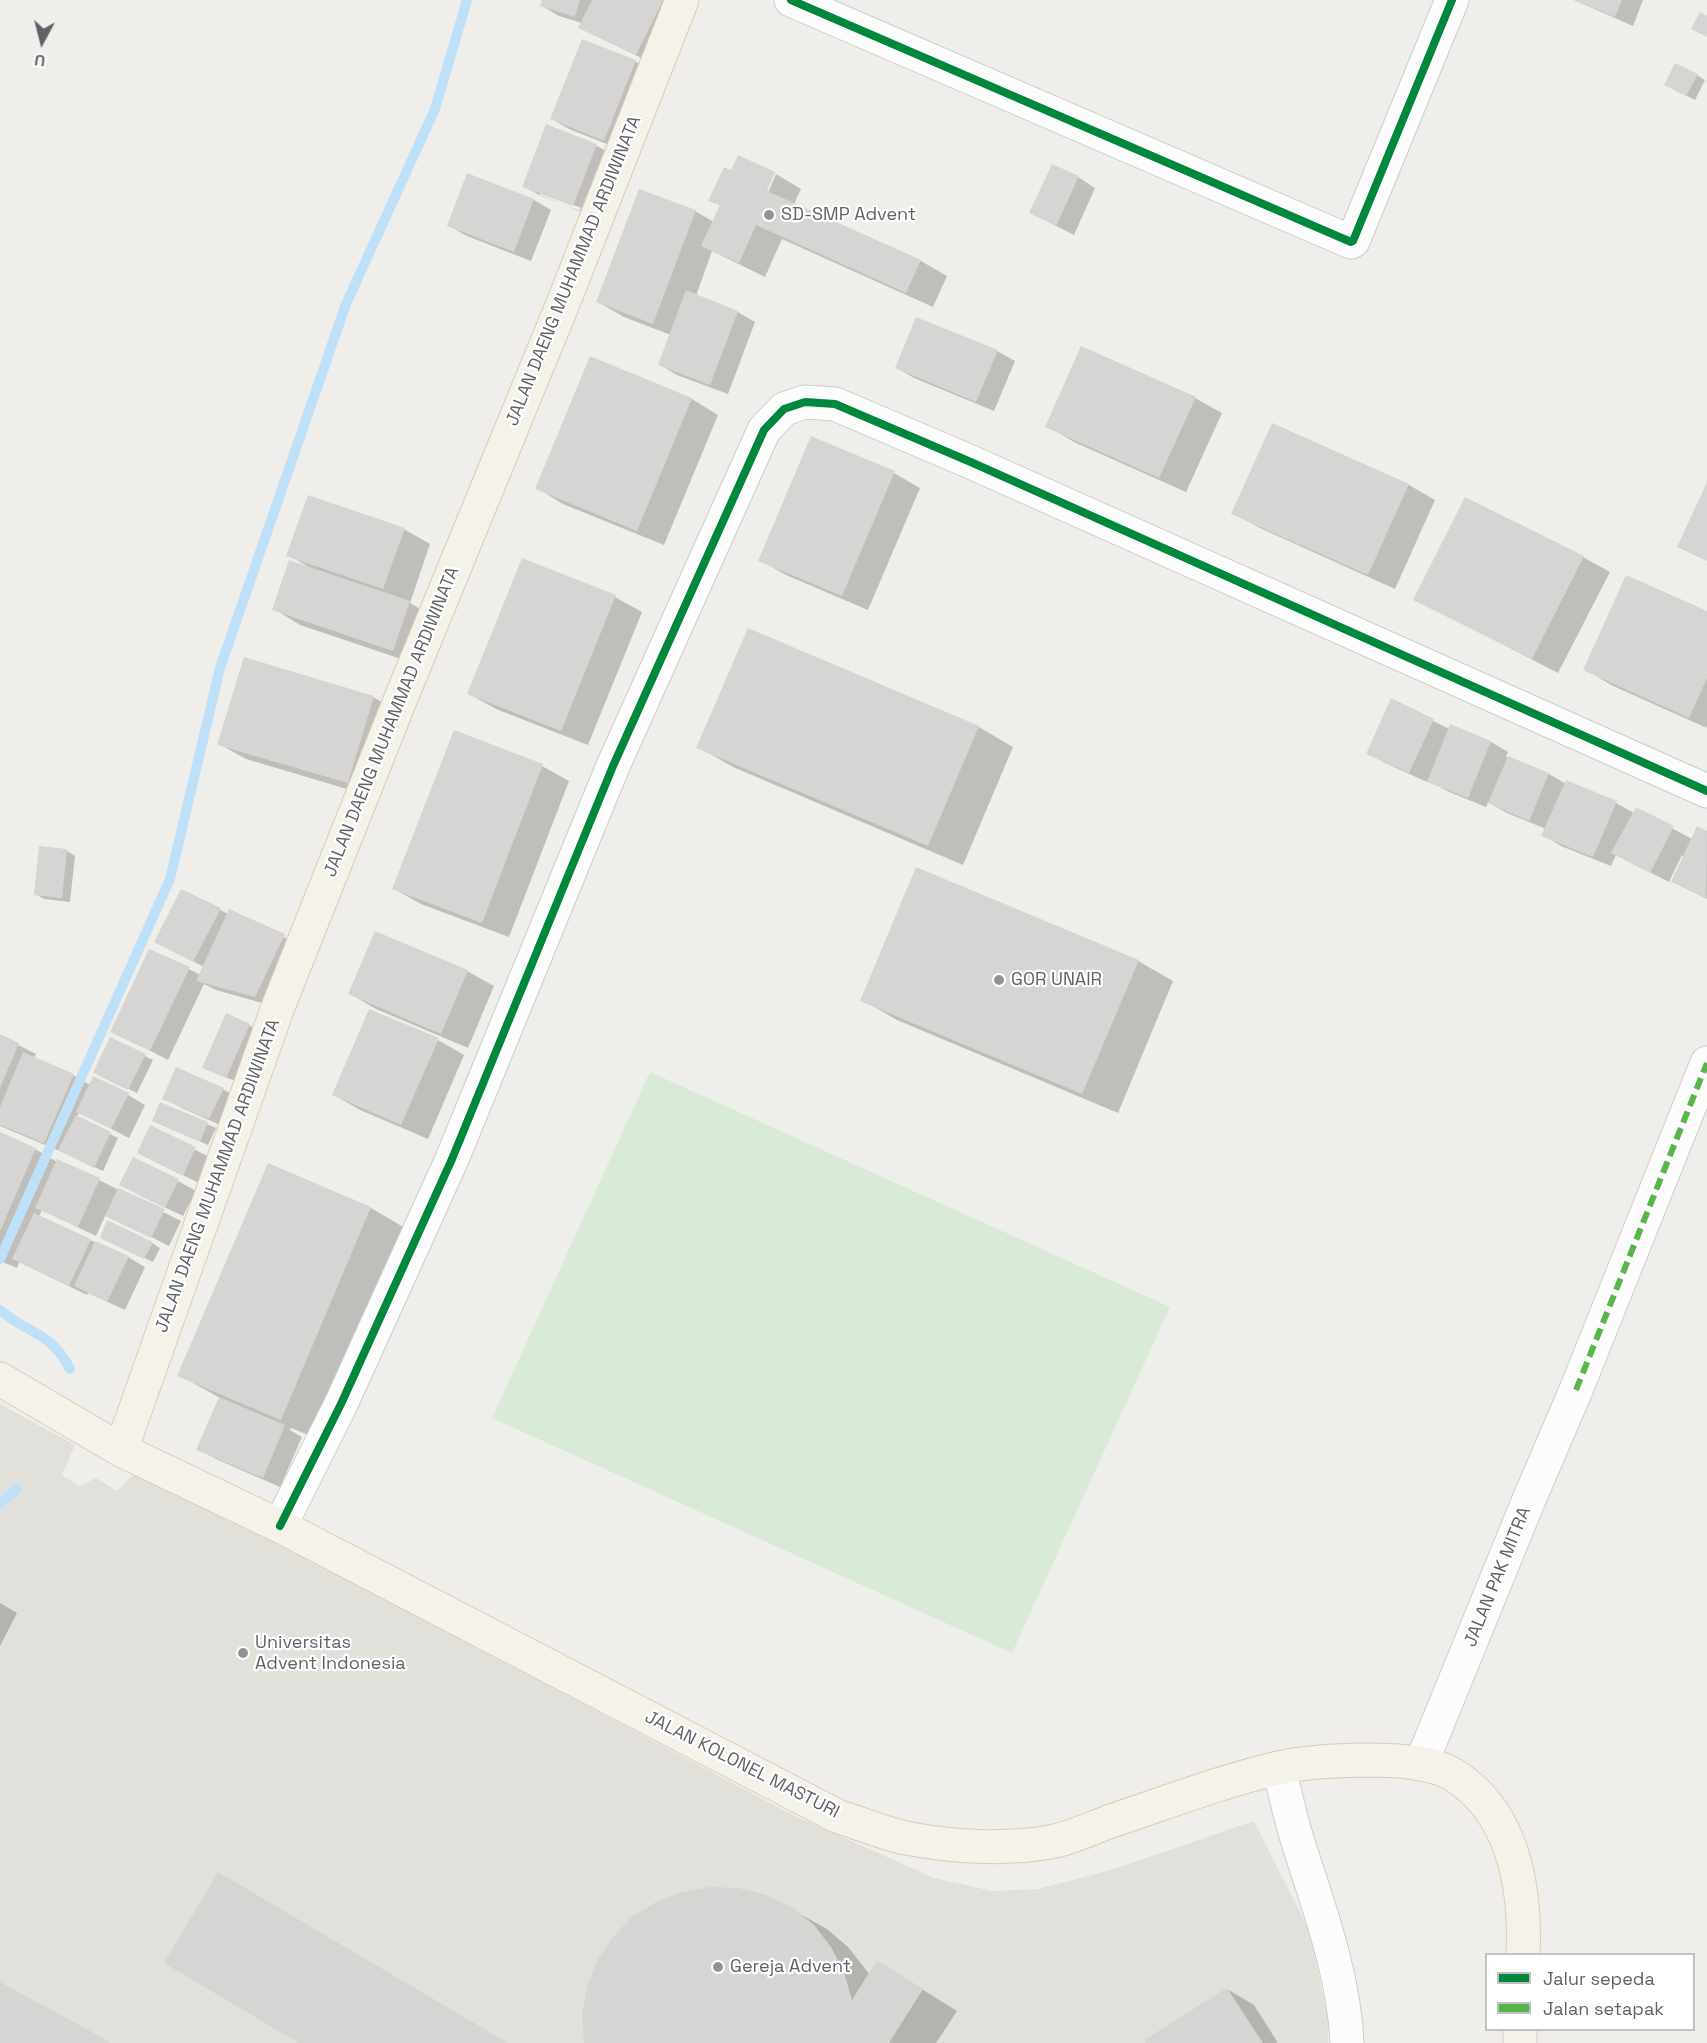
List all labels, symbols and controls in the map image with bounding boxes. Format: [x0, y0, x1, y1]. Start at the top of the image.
north arrow [12, 12, 72, 72]
text: U [33, 49, 46, 71]
street label: JALAN DAENG MUHAMMAD ARDIWINATA [502, 113, 646, 429]
place label: SD-SMP Advent [781, 204, 916, 226]
marker: SD-SMP Advent [762, 208, 776, 222]
street label: JALAN DAENG MUHAMMAD ARDIWINATA [320, 564, 464, 880]
place label: GOR UNAIR [1011, 969, 1102, 991]
marker: GOR UNAIR [992, 973, 1006, 987]
street label: JALAN DAENG MUHAMMAD ARDIWINATA [151, 1016, 285, 1336]
street label: JALAN PAK MITRA [1460, 1504, 1536, 1650]
place label: Universitas Advent Indonesia [255, 1632, 406, 1674]
marker: Universitas Advent Indonesia [236, 1646, 250, 1660]
street label: JALAN KOLONEL MASTURI [641, 1706, 843, 1824]
legend [1485, 1953, 1695, 2031]
place label: Gereja Advent [730, 1956, 851, 1978]
marker: Gereja Advent [711, 1960, 725, 1974]
text: Jalur sepeda [1543, 1967, 1655, 1990]
text: Jalan setapak [1543, 1997, 1664, 2020]

